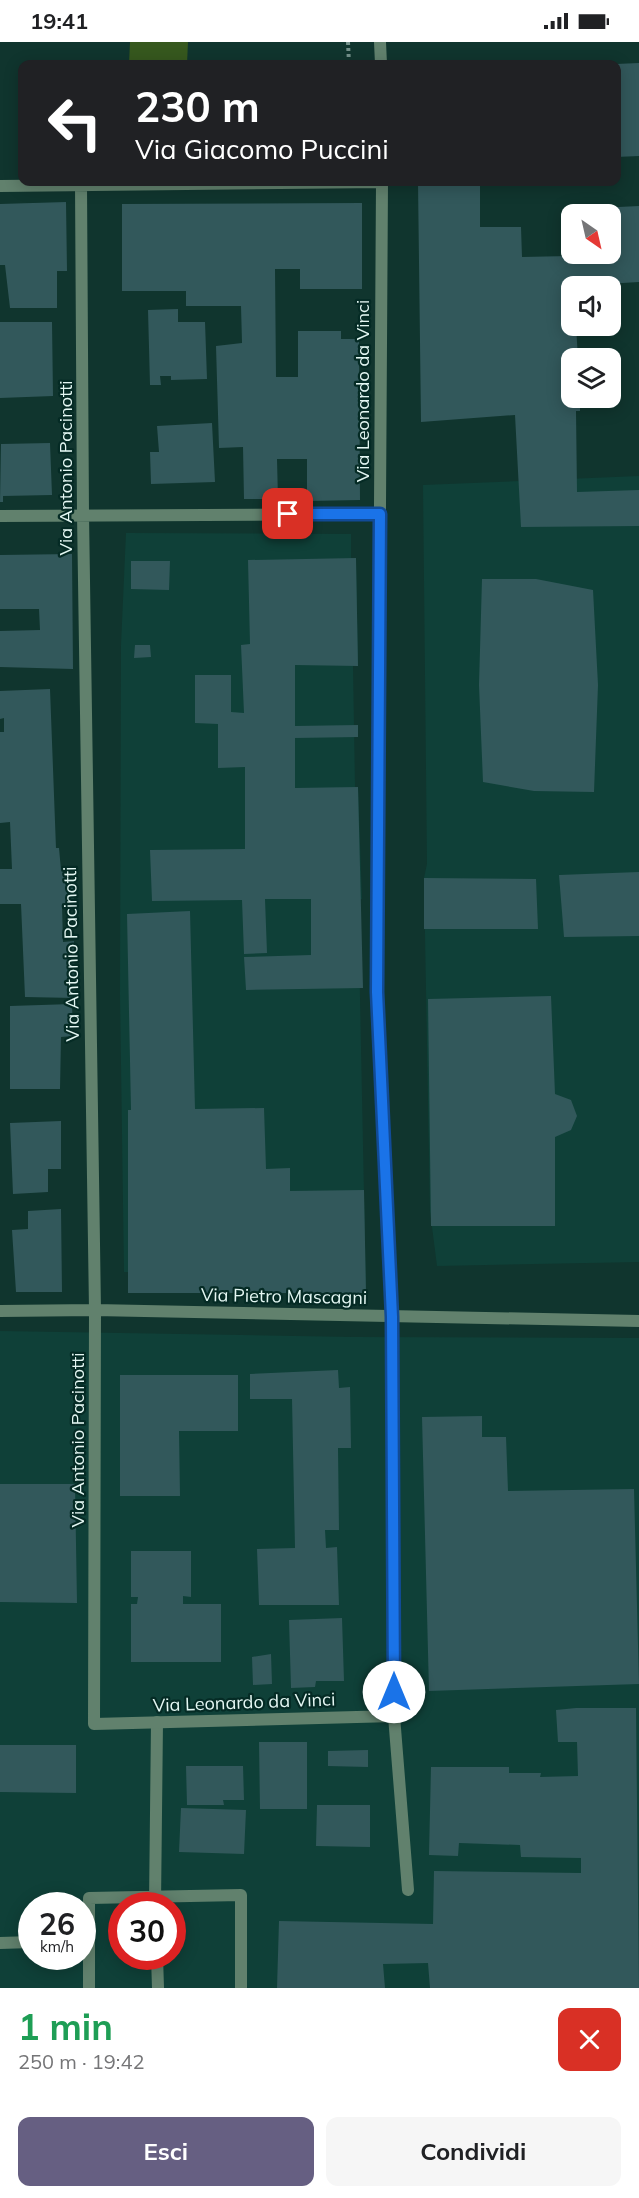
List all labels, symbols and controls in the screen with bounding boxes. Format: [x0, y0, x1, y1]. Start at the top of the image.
text: 19:41 [30, 7, 88, 35]
text: 230 m [135, 80, 260, 133]
icon: left [36, 84, 114, 162]
text: Via Giacomo Puccini [135, 132, 389, 166]
north arrow [561, 204, 621, 264]
map controls [561, 204, 621, 408]
button: sound [561, 276, 621, 336]
street label: Via Leonardo da Vinci [351, 300, 374, 482]
button: layers [561, 348, 621, 408]
street label: Via Antonio Pacinotti [54, 380, 77, 556]
pin [262, 488, 313, 539]
icon: arrive [271, 497, 304, 530]
street label: Via Antonio Pacinotti [58, 866, 84, 1042]
street label: Via Pietro Mascagni [201, 1283, 367, 1309]
street label: Via Antonio Pacinotti [66, 1352, 89, 1528]
position arrow [362, 1660, 426, 1724]
street label: Via Leonardo da Vinci [152, 1687, 336, 1717]
speed limit sign: 30 [108, 1892, 186, 1970]
text: 26 [39, 1905, 75, 1943]
text: km/h [40, 1937, 74, 1956]
text: 1 min [18, 2004, 113, 2049]
button: close [558, 2008, 621, 2071]
text: 250 m · 19:42 [18, 2049, 144, 2074]
button: Esci [18, 2117, 314, 2186]
button: Condividi [326, 2117, 621, 2186]

